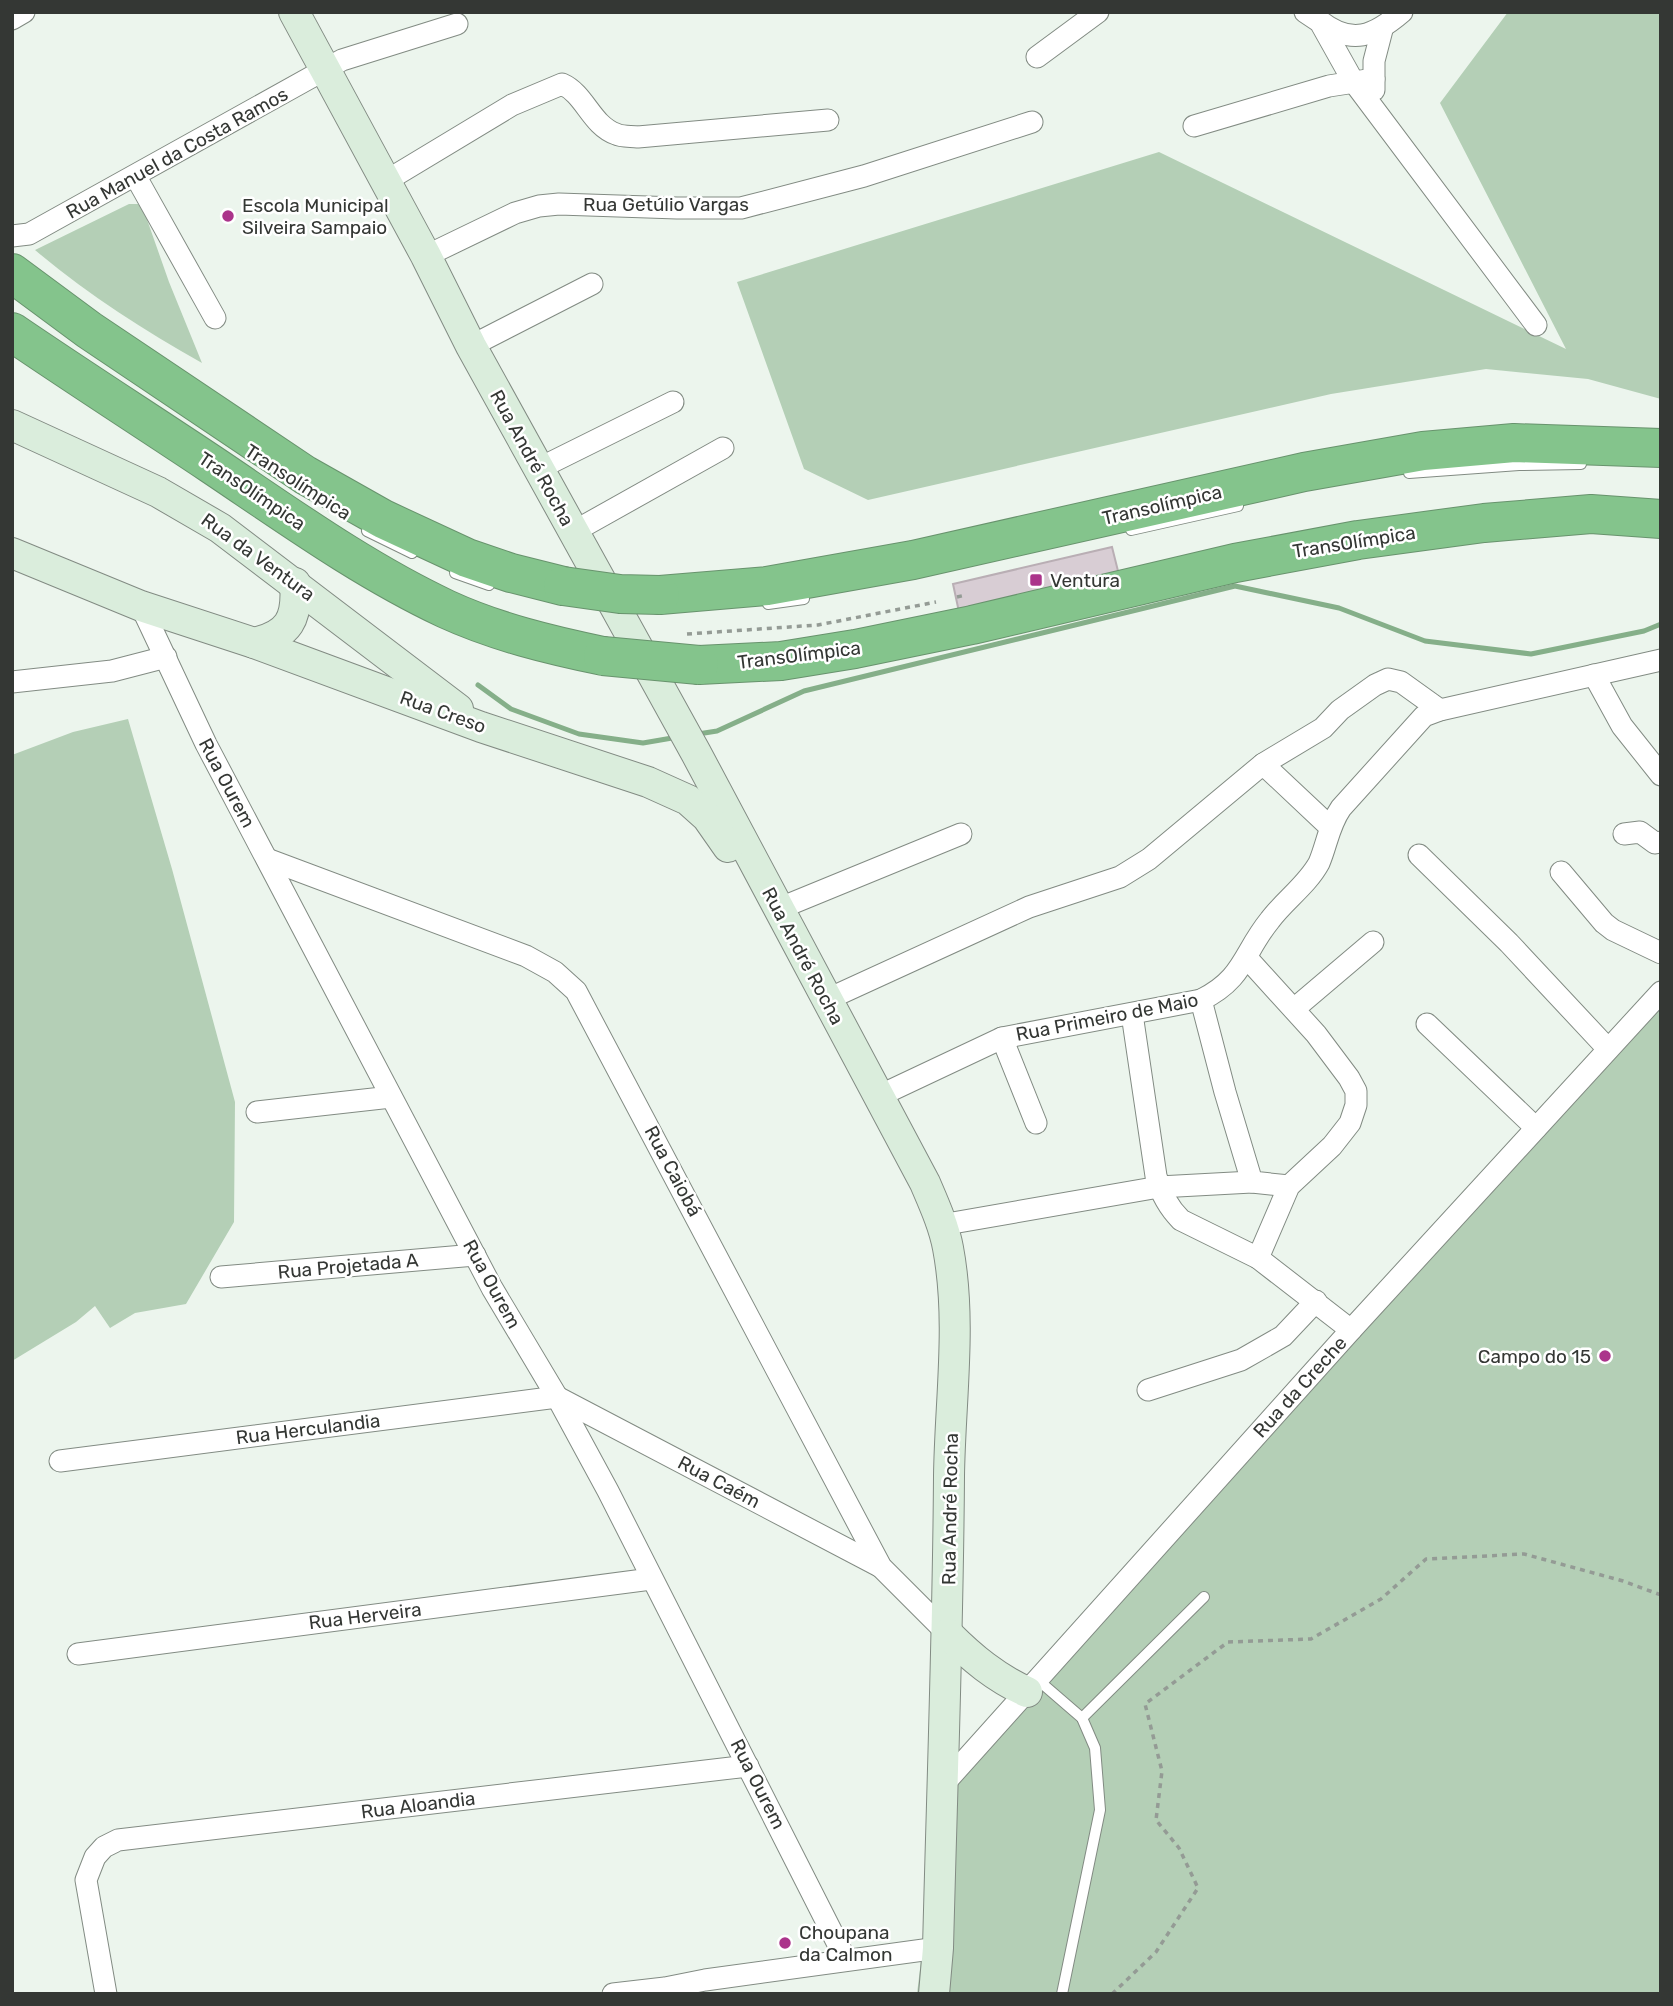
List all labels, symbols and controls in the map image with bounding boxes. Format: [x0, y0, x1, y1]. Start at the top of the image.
street label: Rua Manuel da Costa Ramos [62, 82, 292, 224]
street label: Rua Getúlio Vargas [583, 193, 749, 216]
place label: Escola Municipal Silveira Sampaio [242, 194, 389, 239]
marker: Escola Municipal Silveira Sampaio [220, 208, 236, 224]
street label: Rua André Rocha [485, 386, 579, 530]
street label: Transolímpica [241, 439, 355, 525]
street label: TransOlímpica [194, 447, 310, 535]
street label: Transolímpica [1100, 480, 1224, 530]
street label: Rua da Ventura [197, 508, 319, 606]
street label: TransOlímpica [1291, 521, 1417, 563]
place label: Ventura [1050, 569, 1120, 592]
marker: Ventura [1028, 572, 1044, 588]
street label: TransOlímpica [736, 636, 862, 674]
street label: Rua Creso [397, 686, 489, 738]
street label: Rua Ourem [194, 734, 260, 832]
street label: Rua André Rocha [757, 883, 849, 1029]
street label: Rua Primeiro de Maio [1014, 988, 1200, 1046]
street label: Rua Caiobá [639, 1122, 707, 1220]
street label: Rua Ourem [458, 1236, 526, 1332]
street label: Rua Projetada A [277, 1248, 420, 1284]
street label: Rua da Creche [1248, 1332, 1352, 1442]
place label: Campo do 15 [1478, 1345, 1591, 1368]
marker: Campo do 15 [1597, 1348, 1613, 1364]
street label: Rua Herculandia [235, 1409, 381, 1449]
street label: Rua André Rocha [937, 1433, 963, 1585]
street label: Rua Caém [674, 1451, 764, 1513]
street label: Rua Herveira [307, 1598, 423, 1634]
street label: Rua Ourem [726, 1735, 790, 1833]
street label: Rua Aloandia [359, 1787, 477, 1823]
place label: Choupana da Calmon [799, 1921, 893, 1966]
marker: Choupana da Calmon [777, 1935, 793, 1951]

